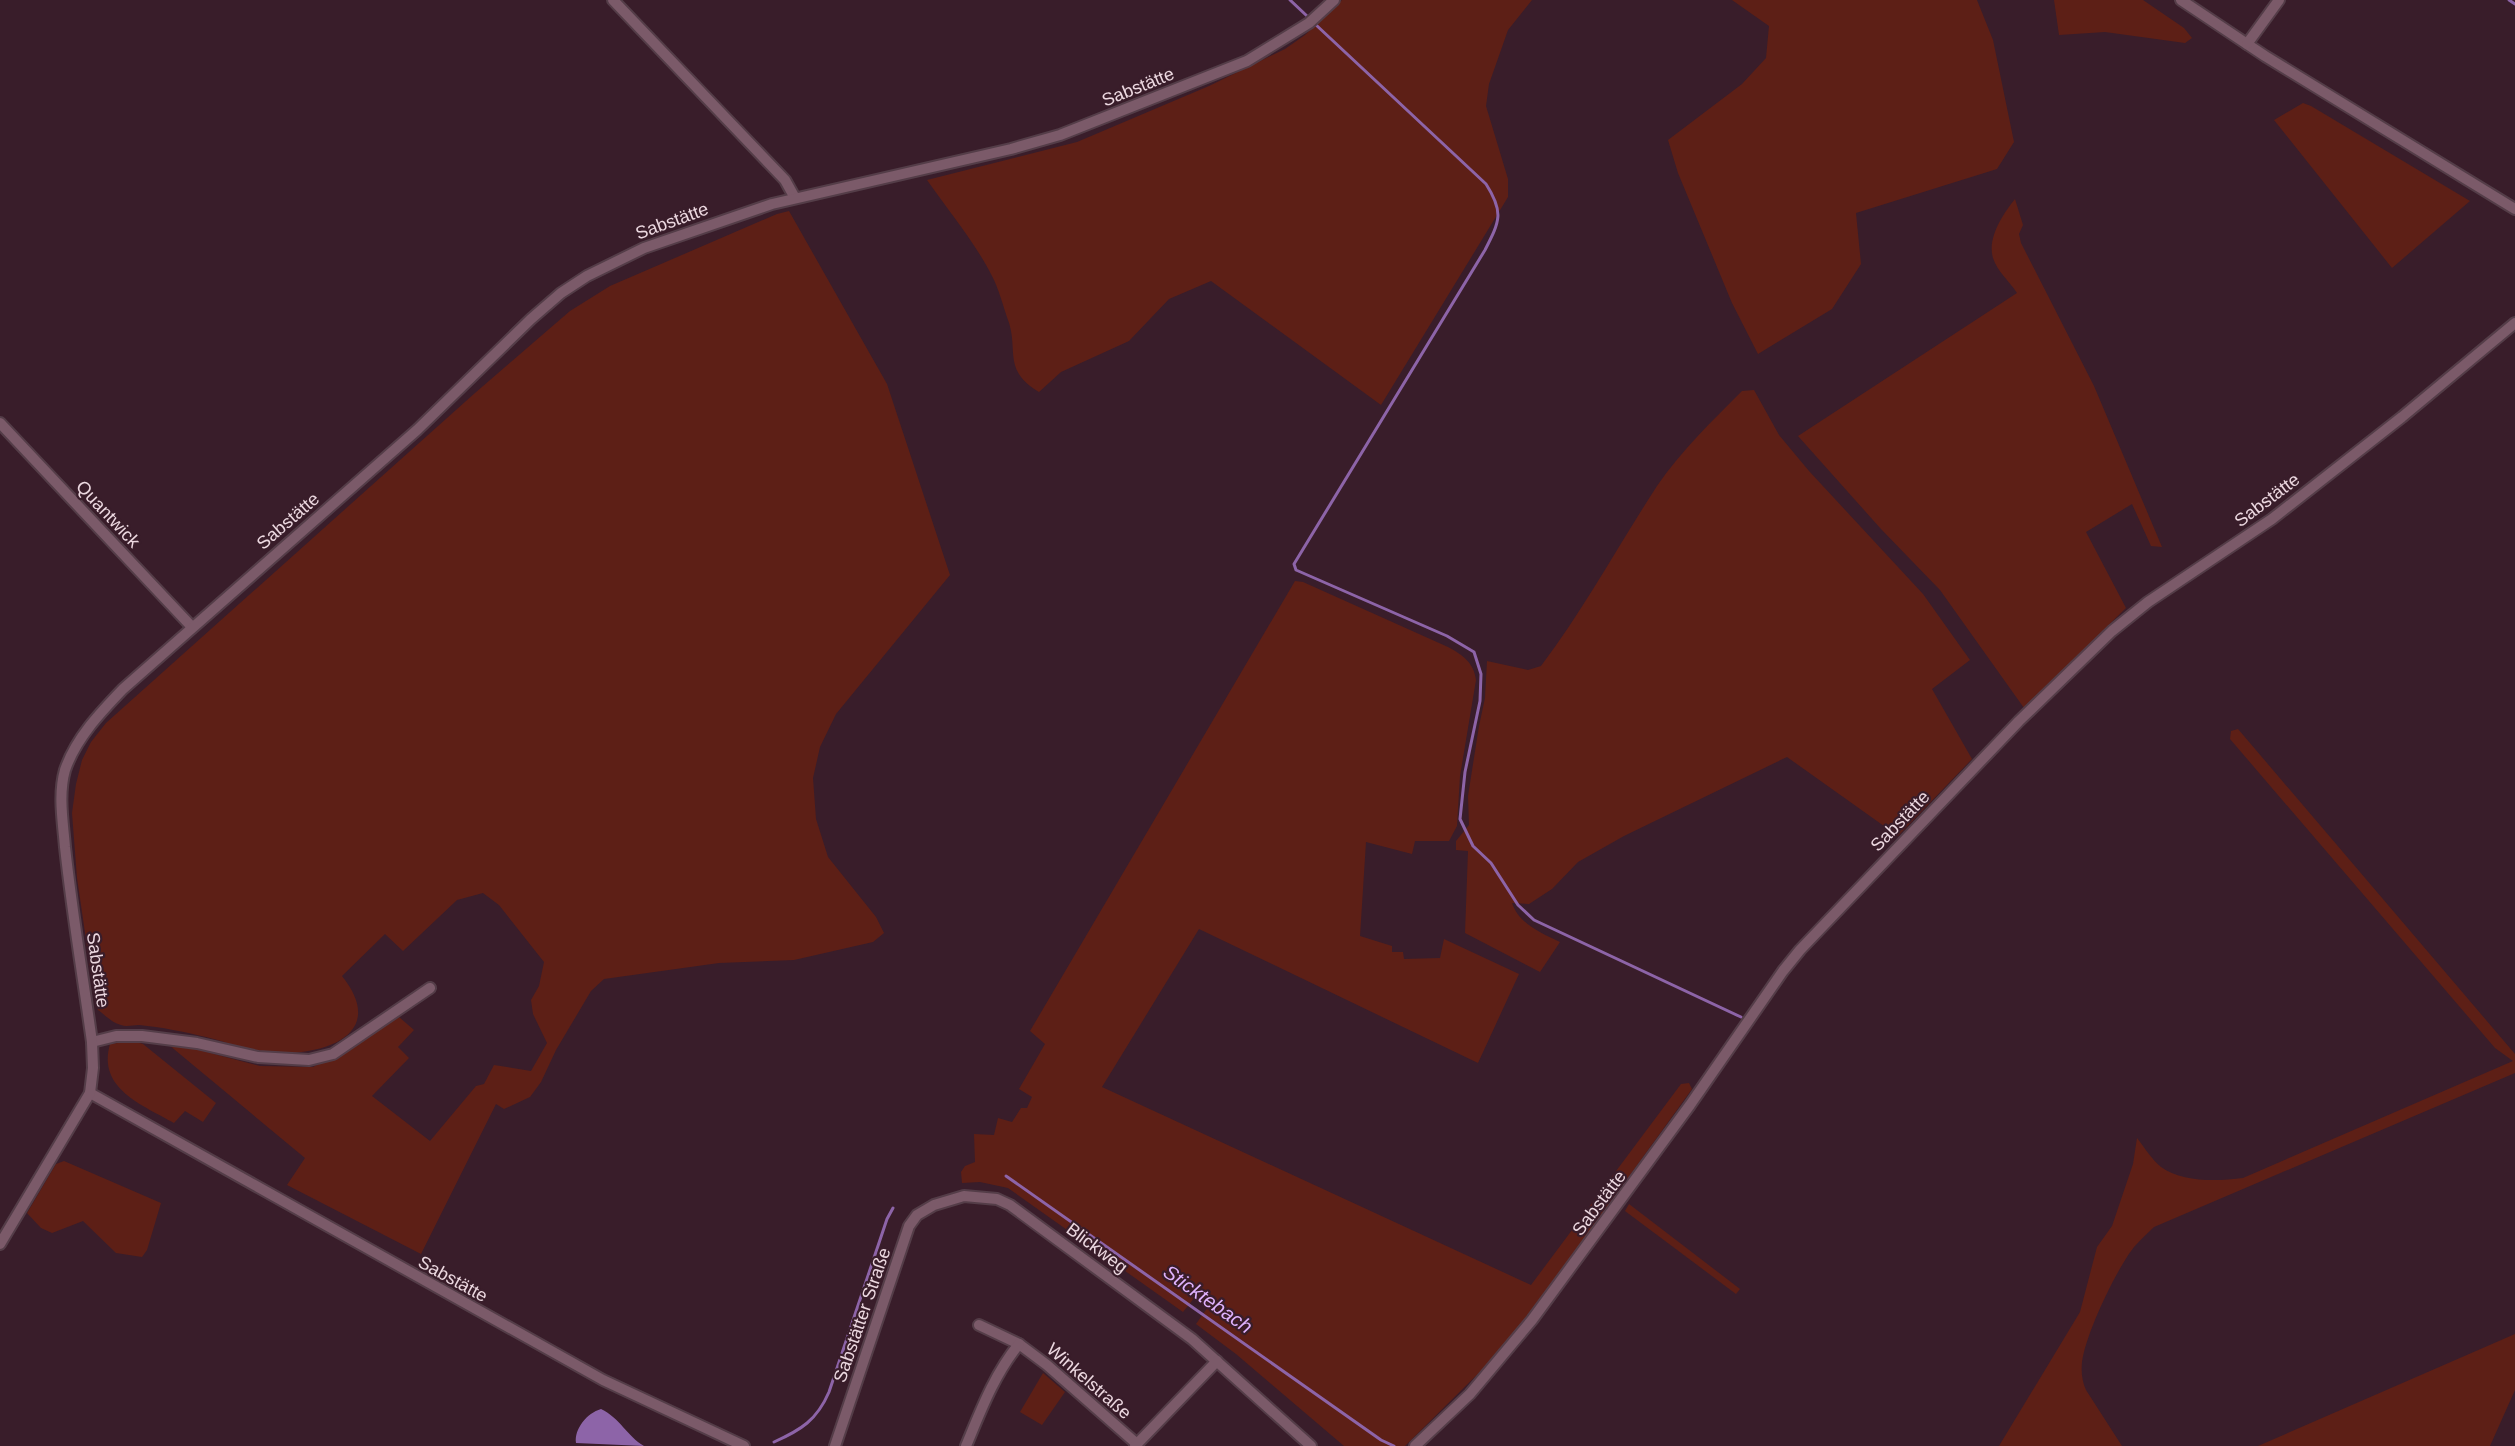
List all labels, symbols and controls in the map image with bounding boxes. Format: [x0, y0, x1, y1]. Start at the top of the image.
street label: Sabstätte [1099, 63, 1177, 111]
street label: Sabstätte [633, 199, 711, 243]
street label: Sabstätte [2231, 469, 2303, 531]
street label: Quantwick [72, 476, 145, 552]
street label: Sabstätte [253, 489, 323, 553]
street label: Sabstätte [1866, 787, 1934, 855]
street label: Sabstätte [83, 931, 113, 1009]
street label: Sabstätte [1568, 1167, 1630, 1239]
street label: Blickweg [1063, 1219, 1131, 1277]
street label: Sabstätter Straße [830, 1245, 894, 1385]
street label: Sabstätte [415, 1252, 491, 1306]
water label: Sticktebach [1159, 1260, 1257, 1338]
street label: Winkelstraße [1043, 1339, 1135, 1423]

